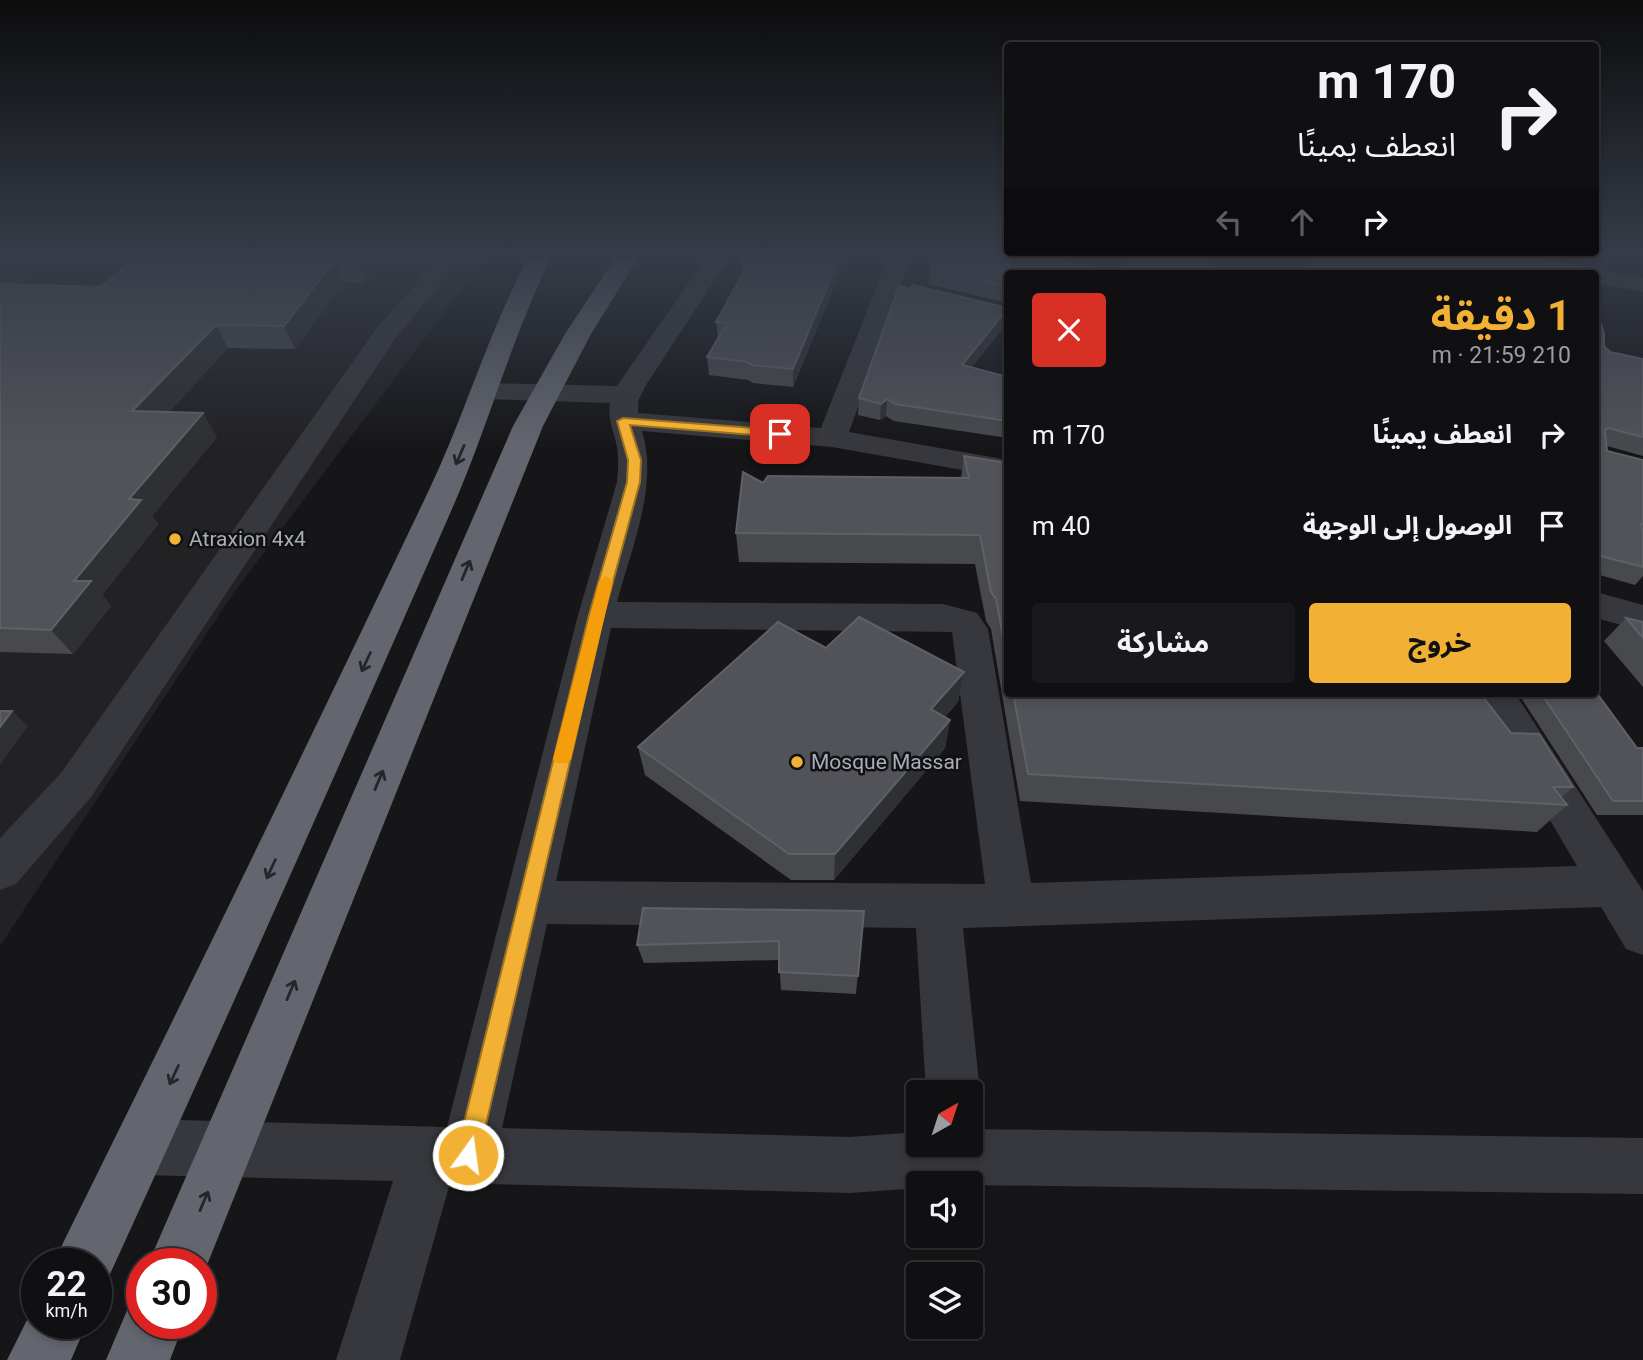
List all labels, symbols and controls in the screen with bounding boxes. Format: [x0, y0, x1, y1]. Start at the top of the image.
text: 170 m [1317, 53, 1456, 110]
icon: right [1480, 70, 1571, 161]
text: انعطف يمينًا [1297, 126, 1456, 164]
icon: left [1210, 203, 1248, 241]
icon: ahead [1283, 203, 1321, 241]
icon: right [1356, 203, 1394, 241]
text: 1 دقيقة [1431, 291, 1571, 340]
button: close [1032, 293, 1106, 367]
text: 210 m · 21:59 [1432, 342, 1571, 369]
pin [750, 404, 810, 464]
icon: arrive [761, 415, 799, 453]
icon: right [1533, 416, 1571, 454]
text: انعطف يمينًا [1373, 419, 1512, 449]
text: 170 m [1032, 420, 1105, 450]
one-way arrow [452, 444, 465, 465]
icon: arrive [1533, 507, 1571, 545]
text: الوصول إلى الوجهة [1303, 510, 1512, 540]
text: 40 m [1032, 511, 1091, 541]
place label: Atraxion 4x4 [189, 527, 306, 551]
marker: Atraxion 4x4 [167, 531, 183, 547]
one-way arrow [461, 560, 474, 582]
button: مشاركة [1032, 603, 1295, 683]
button: خروج [1309, 603, 1571, 683]
one-way arrow [359, 651, 372, 672]
place label: Mosque Massar [811, 750, 962, 774]
marker: Mosque Massar [789, 754, 805, 770]
one-way arrow [373, 770, 386, 792]
one-way arrow [263, 858, 277, 879]
one-way arrow [286, 980, 299, 1002]
one-way arrow [167, 1064, 181, 1085]
north arrow [906, 1080, 984, 1157]
map controls [906, 1080, 983, 1339]
position arrow [431, 1118, 505, 1192]
button: sound [906, 1171, 983, 1248]
one-way arrow [198, 1190, 211, 1212]
speed limit sign: 30 [126, 1248, 217, 1339]
button: layers [906, 1262, 983, 1339]
text: 22 [46, 1264, 87, 1305]
text: km/h [45, 1300, 88, 1321]

